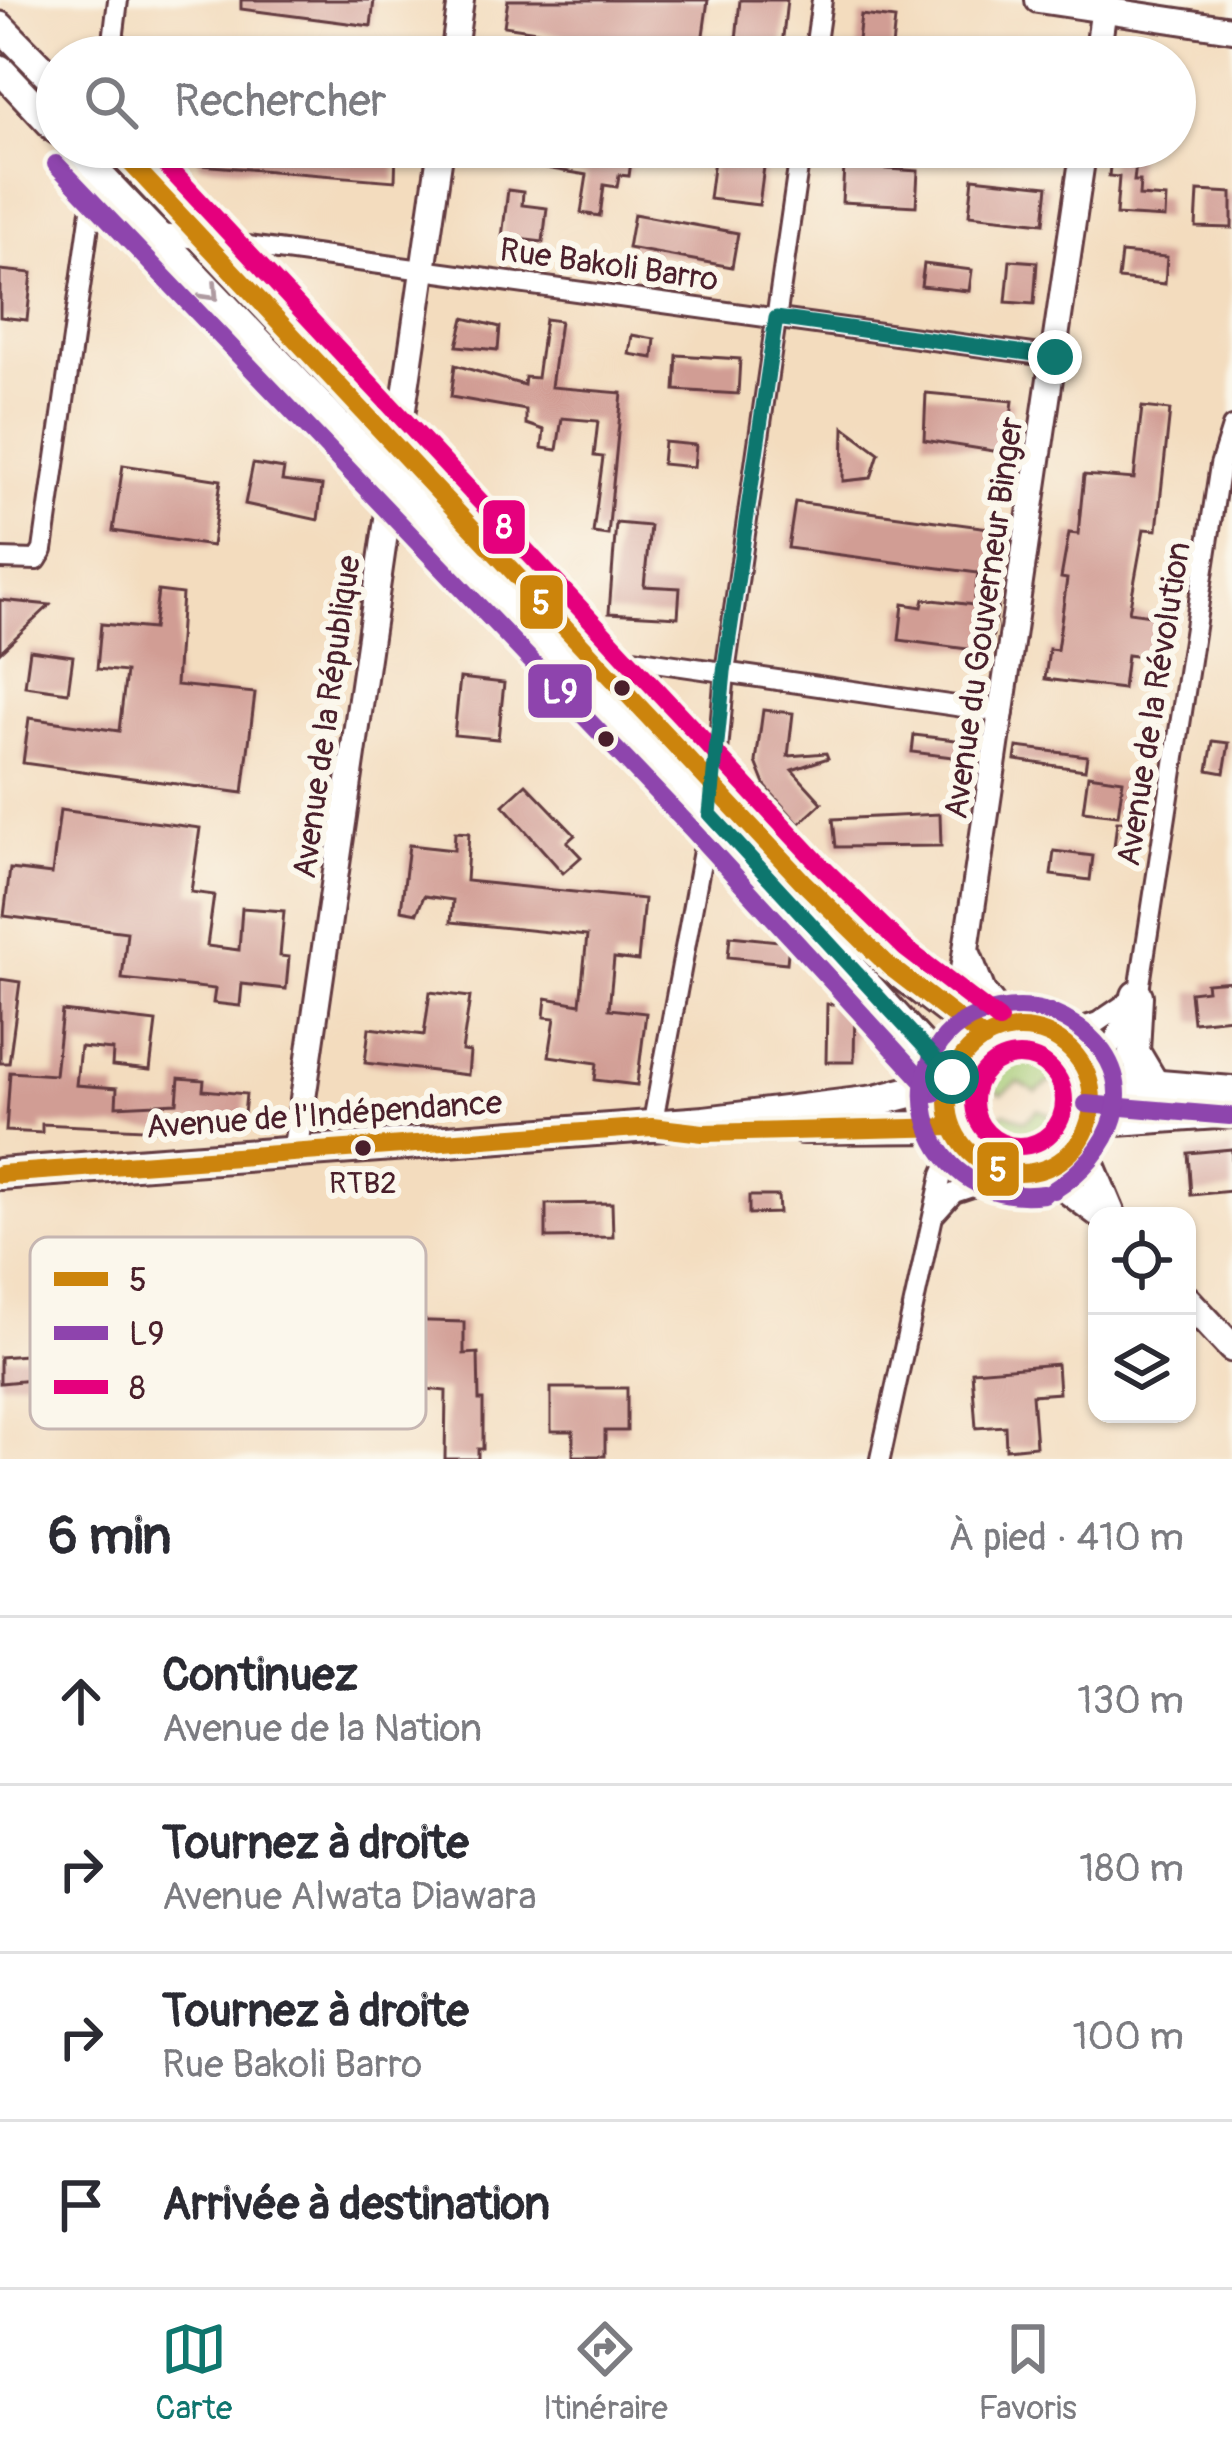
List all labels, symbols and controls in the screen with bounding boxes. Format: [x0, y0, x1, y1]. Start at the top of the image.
search box [36, 36, 1196, 168]
icon: search [78, 69, 144, 135]
text: Rechercher [174, 74, 387, 130]
street label: Rue Bakoli Barro [497, 229, 721, 301]
one-way arrow [197, 280, 219, 301]
route end [1028, 330, 1082, 384]
street label: Avenue du Gouverneur Binger [935, 414, 1033, 822]
line badge: 8 [481, 498, 527, 556]
text: 8 [496, 507, 513, 548]
street label: Avenue de la Révolution [1108, 539, 1200, 869]
street label: Avenue de la République [284, 553, 370, 881]
line badge: 5 [518, 573, 565, 631]
text: 5 [532, 583, 550, 624]
line badge: L9 [526, 662, 594, 720]
text: L9 [542, 672, 578, 713]
unlabelled marker [611, 677, 633, 699]
unlabelled marker [595, 728, 617, 750]
route start [925, 1050, 979, 1104]
street label: Avenue de l'Indépendance [145, 1082, 503, 1148]
marker: RTB2 [352, 1137, 374, 1159]
line badge: 5 [975, 1140, 1021, 1198]
text: 5 [989, 1150, 1007, 1191]
place label: RTB2 [329, 1165, 397, 1202]
map controls [1088, 1207, 1196, 1423]
button: locate [1088, 1207, 1196, 1315]
legend [30, 1237, 426, 1429]
text: 5 [129, 1260, 147, 1301]
text: L9 [129, 1314, 165, 1355]
button: layers [1088, 1315, 1196, 1423]
text: 8 [129, 1368, 146, 1409]
text: 6 min [48, 1505, 171, 1569]
text: À pied · 410 m [948, 1513, 1184, 1562]
text: Continuez [162, 1648, 358, 1704]
icon: ahead [48, 1668, 114, 1734]
text: 130 m [1077, 1676, 1184, 1725]
text: Avenue de la Nation [162, 1704, 482, 1753]
text: Tournez à droite [162, 1816, 469, 1872]
icon: right [48, 1836, 114, 1902]
text: 180 m [1079, 1844, 1184, 1893]
text: Avenue Alwata Diawara [162, 1872, 537, 1921]
text: Tournez à droite [162, 1984, 469, 2040]
icon: right [48, 2004, 114, 2070]
text: 100 m [1072, 2012, 1184, 2061]
text: Rue Bakoli Barro [162, 2040, 422, 2089]
icon: arrive [48, 2172, 114, 2238]
text: Arrivée à destination [162, 2177, 550, 2233]
tab: Carte [155, 2316, 232, 2429]
tab: Itinéraire [543, 2316, 668, 2429]
tab: Favoris [978, 2316, 1077, 2429]

